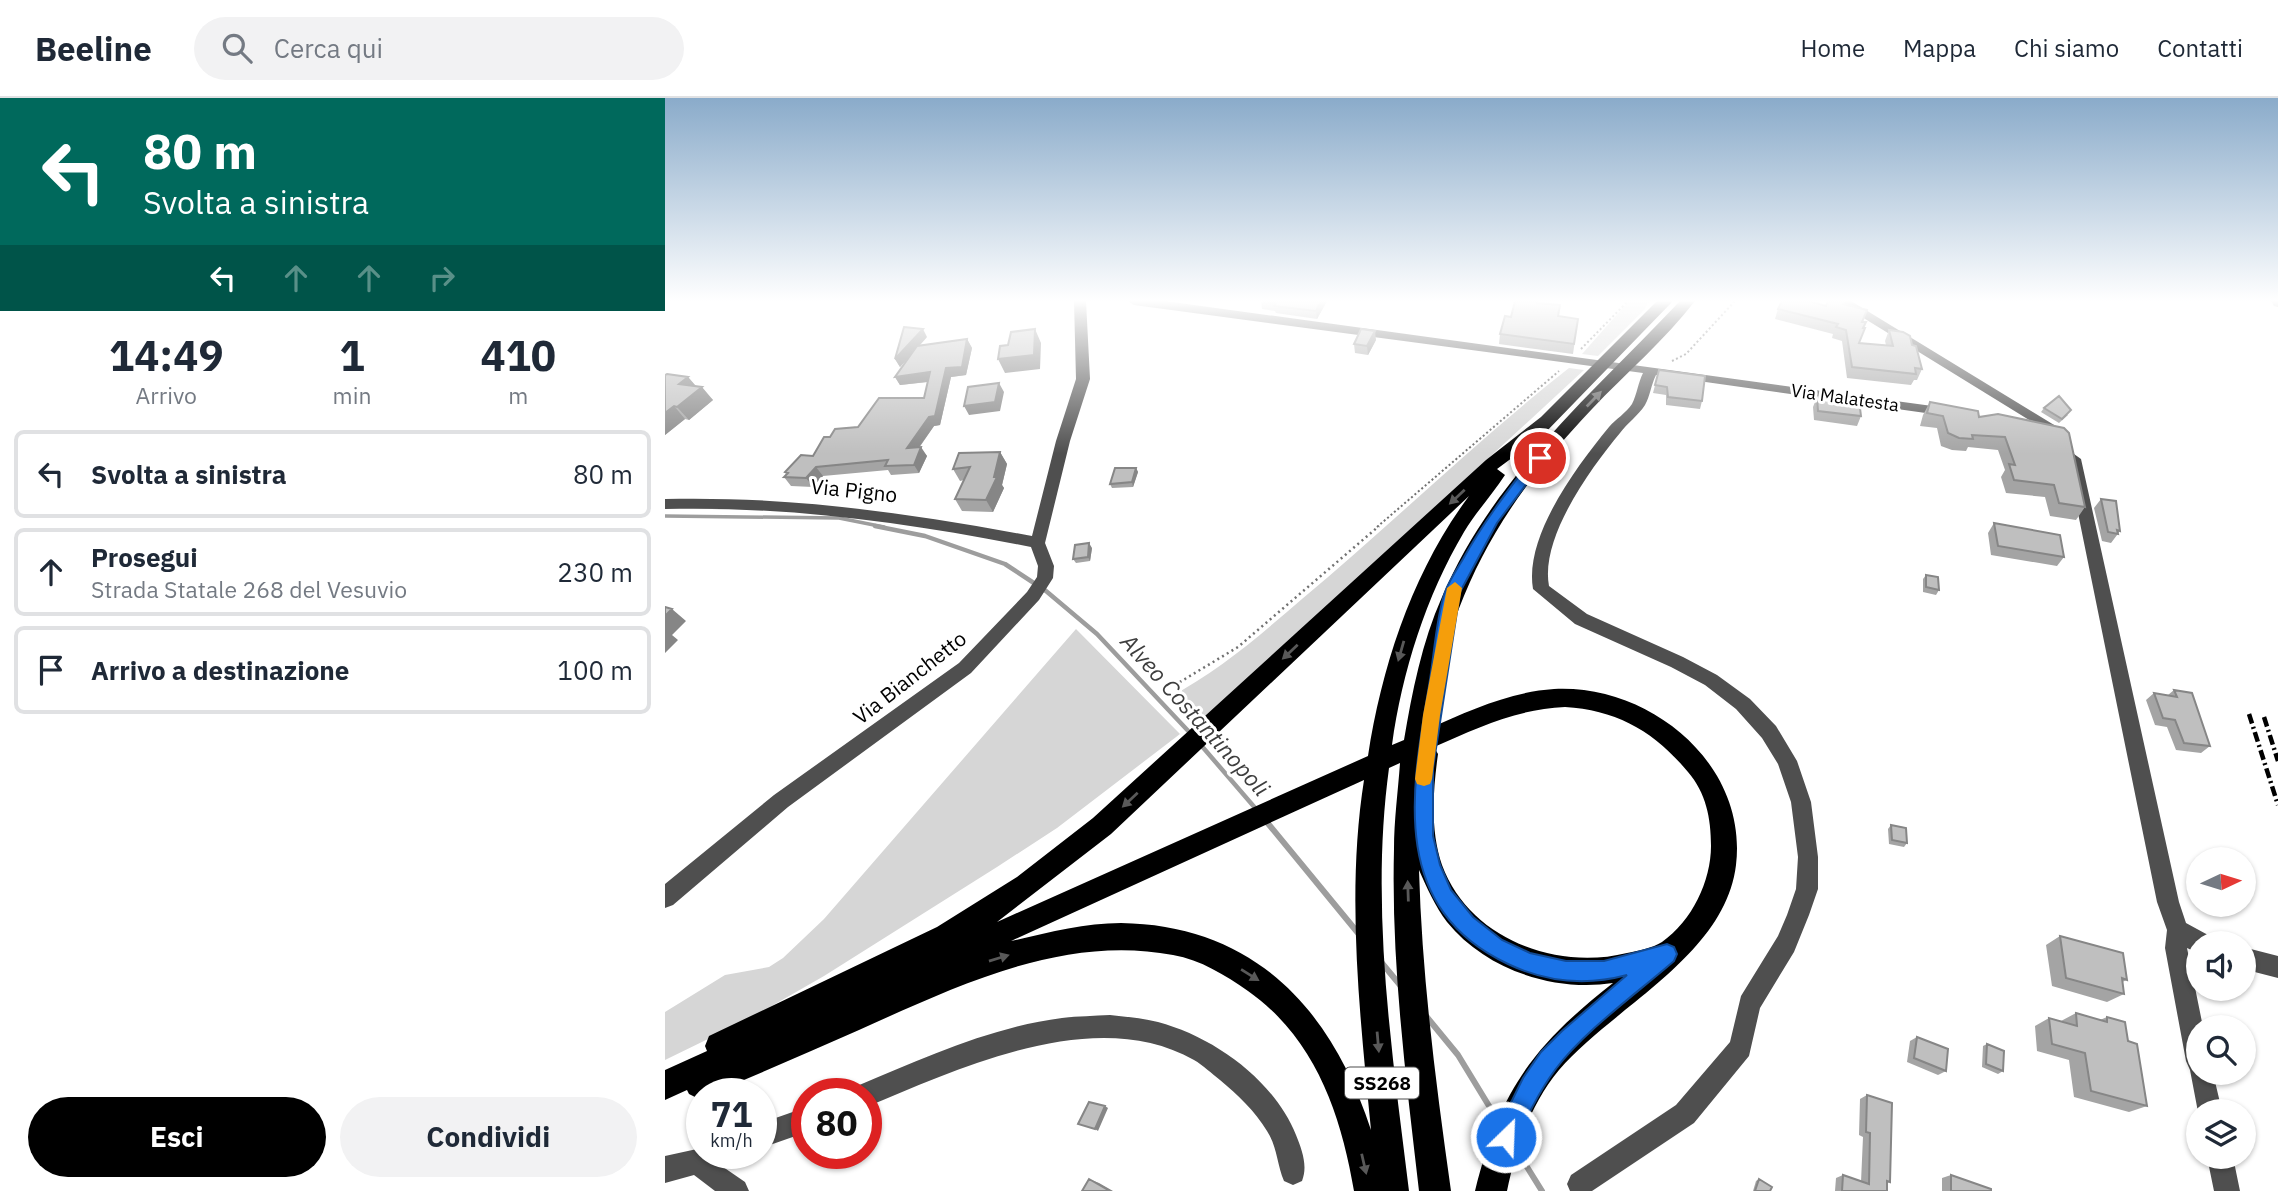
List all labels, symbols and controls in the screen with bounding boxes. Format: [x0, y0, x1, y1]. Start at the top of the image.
search box [194, 17, 684, 80]
text: Beeline [35, 27, 152, 70]
icon: search [218, 29, 256, 67]
text: Cerca qui [274, 31, 383, 65]
text: Home [1801, 32, 1865, 64]
text: Mappa [1903, 32, 1976, 64]
text: Chi siamo [2014, 32, 2119, 64]
text: Contatti [2157, 32, 2243, 64]
text: 80 m [143, 119, 257, 182]
icon: left [28, 126, 119, 217]
text: Svolta a sinistra [143, 181, 369, 223]
icon: left [204, 259, 242, 297]
icon: ahead [277, 259, 315, 297]
icon: ahead [350, 259, 388, 297]
icon: right [423, 259, 461, 297]
text: 14:49 [109, 328, 224, 383]
text: 1 [339, 328, 365, 383]
text: 410 [480, 328, 556, 383]
street label: Via Malatesta [1790, 379, 1901, 417]
text: Arrivo [136, 380, 197, 410]
text: min [333, 380, 371, 410]
text: m [508, 380, 528, 410]
one-way arrow [1585, 391, 1602, 408]
pin [1510, 428, 1570, 488]
icon: arrive [1521, 439, 1559, 477]
icon: left [32, 455, 70, 493]
text: Svolta a sinistra [91, 457, 287, 491]
text: 80 m [573, 457, 633, 491]
street label: Via Pigno [809, 472, 899, 508]
one-way arrow [1449, 488, 1466, 504]
text: Prosegui [91, 540, 198, 574]
icon: ahead [32, 553, 70, 591]
text: 230 m [557, 555, 633, 589]
text: Strada Statale 268 del Vesuvio [91, 574, 407, 604]
street label: Via Bianchetto [847, 624, 972, 730]
water label: Alveo Costantinopoli [1114, 626, 1277, 803]
one-way arrow [1396, 641, 1406, 662]
one-way arrow [1282, 643, 1299, 659]
icon: arrive [32, 651, 70, 689]
text: Arrivo a destinazione [91, 653, 349, 687]
text: 100 m [557, 653, 633, 687]
one-way arrow [1122, 791, 1139, 807]
north arrow [2186, 847, 2256, 917]
map controls [2186, 847, 2256, 1169]
one-way arrow [1402, 880, 1413, 902]
button: sound [2186, 931, 2256, 1001]
one-way arrow [989, 952, 1010, 962]
one-way arrow [1240, 968, 1260, 981]
button: search [2186, 1015, 2256, 1085]
one-way arrow [1373, 1032, 1384, 1054]
road number: SS268 [1345, 1068, 1419, 1099]
speed limit sign: 80 [791, 1078, 882, 1169]
text: 71 [710, 1091, 753, 1137]
button: Esci [28, 1097, 326, 1177]
button: Condividi [340, 1097, 637, 1177]
button: layers [2186, 1099, 2256, 1169]
position arrow [1469, 1100, 1543, 1174]
text: km/h [710, 1129, 753, 1152]
one-way arrow [1359, 1153, 1370, 1175]

